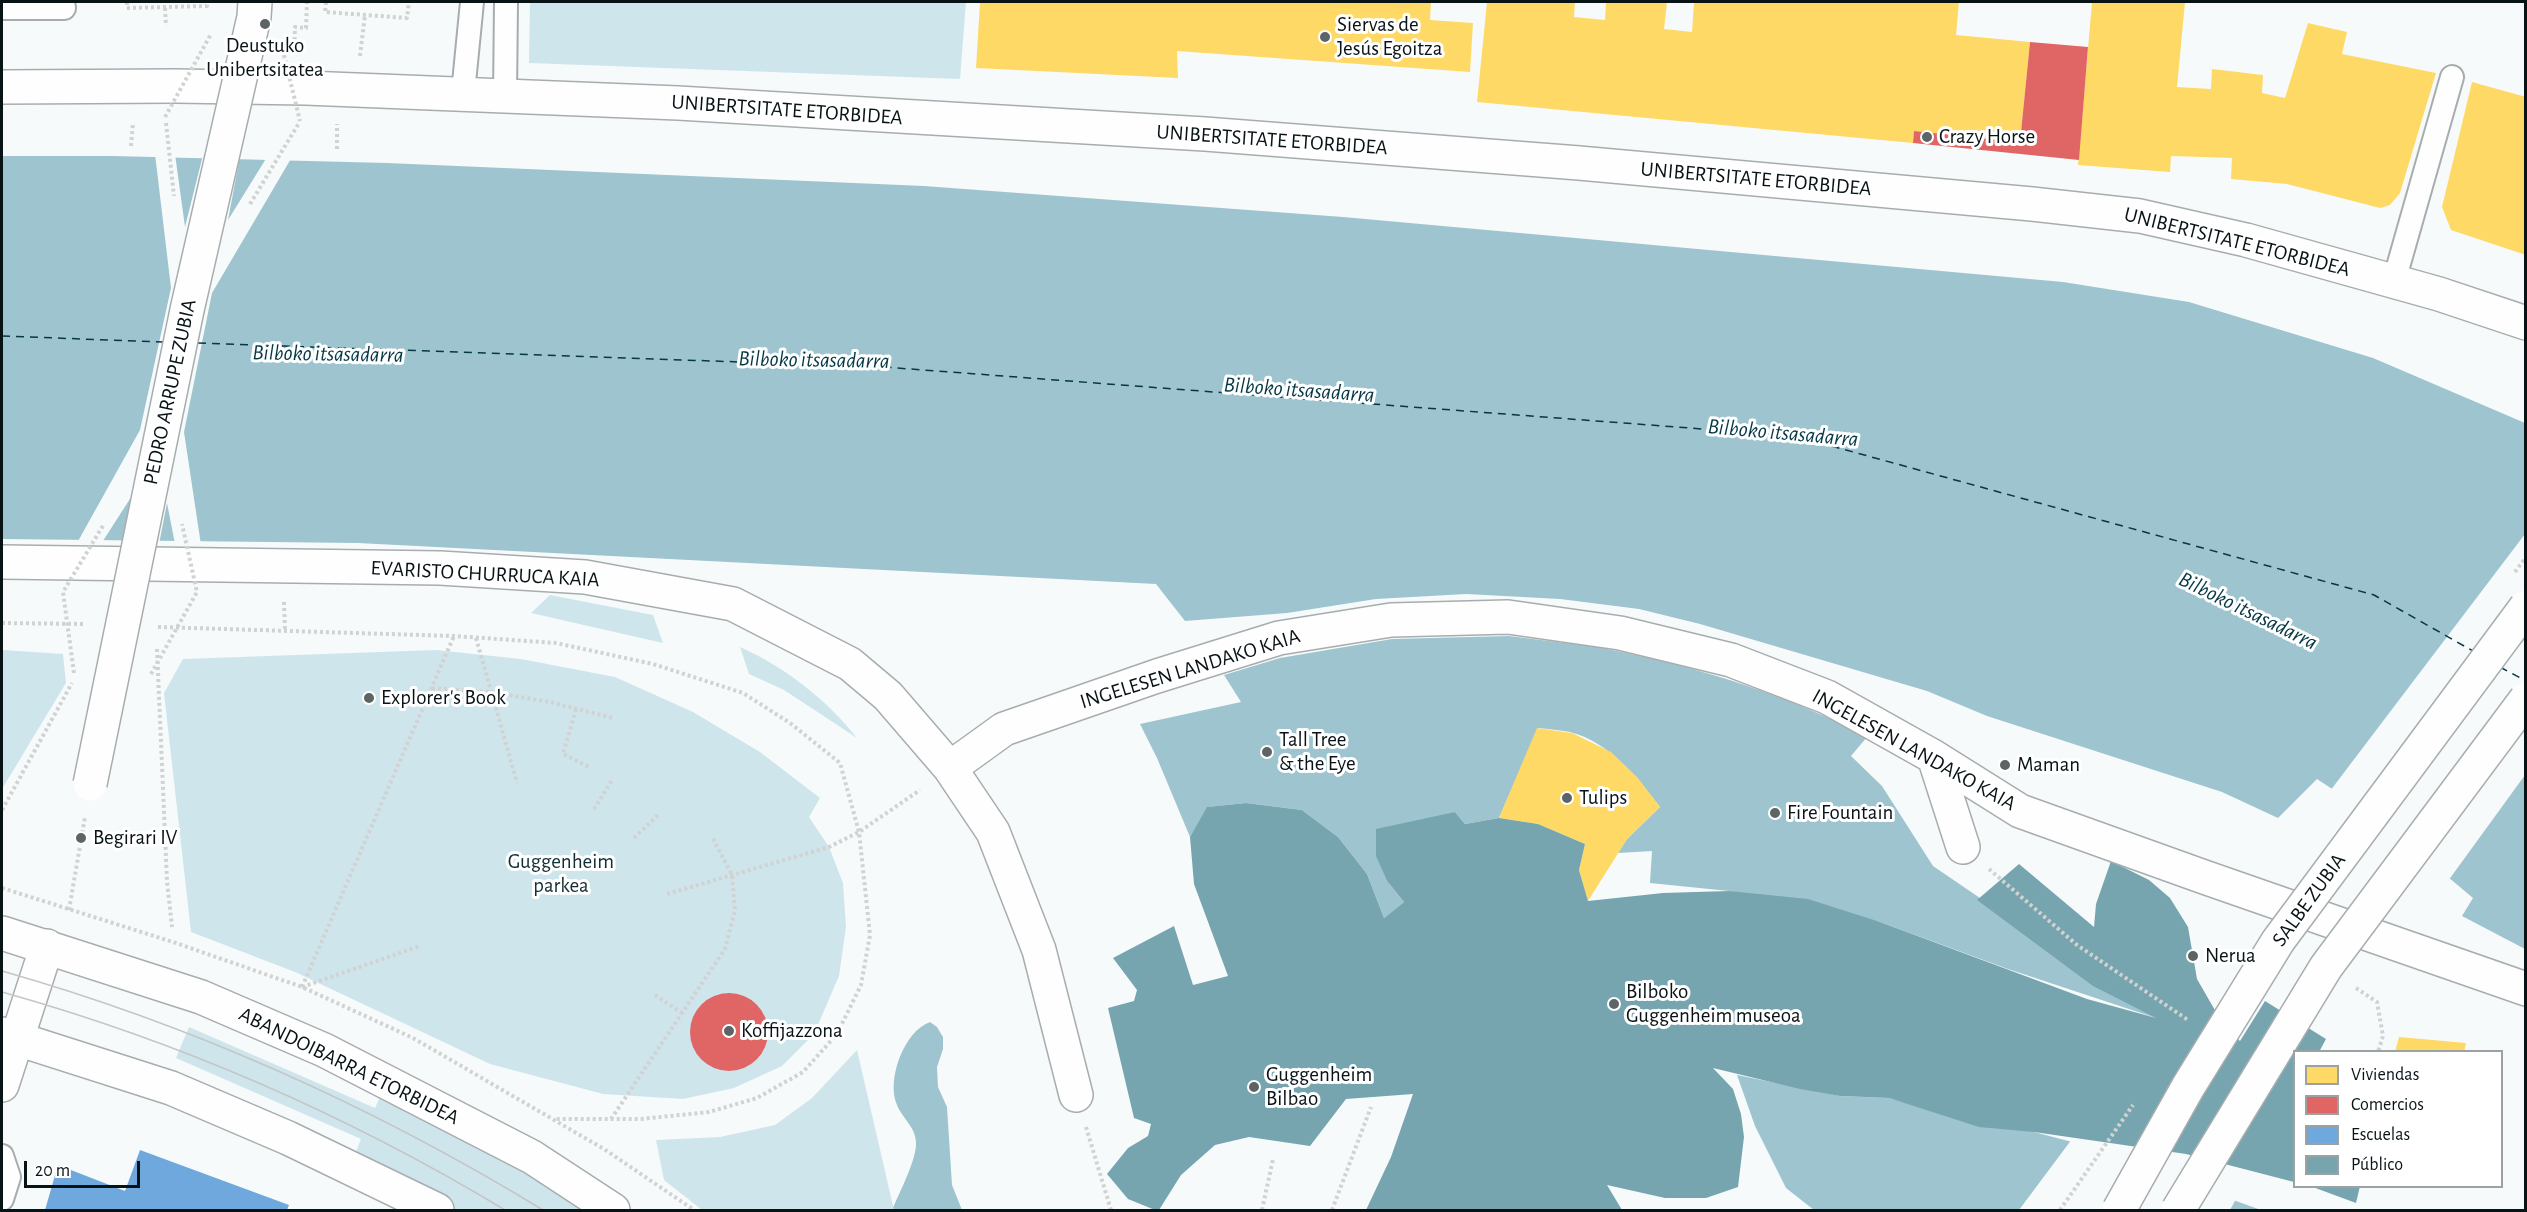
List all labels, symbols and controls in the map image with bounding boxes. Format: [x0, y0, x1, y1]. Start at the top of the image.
place label: Siervas de Jesús Egoitza [1337, 12, 1442, 62]
marker: Deustuko Unibertsitatea [258, 17, 272, 31]
marker: Siervas de Jesús Egoitza [1318, 30, 1332, 44]
place label: Deustuko Unibertsitatea [206, 33, 324, 83]
street label: UNIBERTSITATE ETORBIDEA [670, 89, 904, 131]
street label: UNIBERTSITATE ETORBIDEA [1155, 119, 1389, 161]
place label: Crazy Horse [1939, 124, 2035, 150]
marker: Crazy Horse [1920, 130, 1934, 144]
street label: UNIBERTSITATE ETORBIDEA [1639, 156, 1873, 202]
street label: UNIBERTSITATE ETORBIDEA [2121, 202, 2353, 282]
street label: PEDRO ARRUPE ZUBIA [138, 297, 202, 487]
water label: Bilboko itsasadarra [252, 339, 404, 369]
water label: Bilboko itsasadarra [738, 345, 890, 375]
water label: Bilboko itsasadarra [1223, 372, 1375, 408]
water label: Bilboko itsasadarra [1707, 413, 1859, 453]
street label: EVARISTO CHURRUCA KAIA [370, 555, 600, 593]
water label: Bilboko itsasadarra [2174, 566, 2322, 656]
street label: INGELESEN LANDAKO KAIA [1077, 623, 1303, 715]
street label: INGELESEN LANDAKO KAIA [1808, 684, 2020, 816]
place label: Explorer's Book [381, 685, 506, 711]
marker: Explorer's Book [362, 691, 376, 705]
place label: Tall Tree & the Eye [1279, 727, 1356, 777]
marker: Tall Tree & the Eye [1260, 745, 1274, 759]
place label: Maman [2017, 752, 2080, 778]
marker: Maman [1998, 758, 2012, 772]
place label: Tulips [1579, 785, 1627, 811]
marker: Tulips [1560, 791, 1574, 805]
place label: Fire Fountain [1787, 800, 1893, 826]
marker: Fire Fountain [1768, 806, 1782, 820]
place label: Begirari IV [93, 825, 177, 851]
marker: Begirari IV [74, 831, 88, 845]
park label: Guggenheim parkea [508, 849, 614, 899]
street label: SALBE ZUBIA [2267, 849, 2351, 951]
place label: Nerua [2205, 943, 2256, 969]
marker: Nerua [2186, 949, 2200, 963]
place label: Bilboko Guggenheim museoa [1626, 979, 1801, 1029]
marker: Bilboko Guggenheim museoa [1607, 997, 1621, 1011]
street label: ABANDOIBARRA ETORBIDEA [235, 1002, 463, 1130]
place label: Koffijazzona [741, 1018, 843, 1044]
marker: Koffijazzona [722, 1024, 736, 1038]
legend [2293, 1050, 2503, 1188]
place label: Guggenheim Bilbao [1266, 1062, 1372, 1112]
text: Viviendas [2351, 1066, 2419, 1084]
marker: Guggenheim Bilbao [1247, 1080, 1261, 1094]
text: Comercios [2351, 1096, 2424, 1114]
text: Escuelas [2351, 1126, 2410, 1144]
scale bar [27, 1149, 142, 1187]
text: Público [2351, 1156, 2403, 1174]
text: 20 m [35, 1162, 70, 1180]

